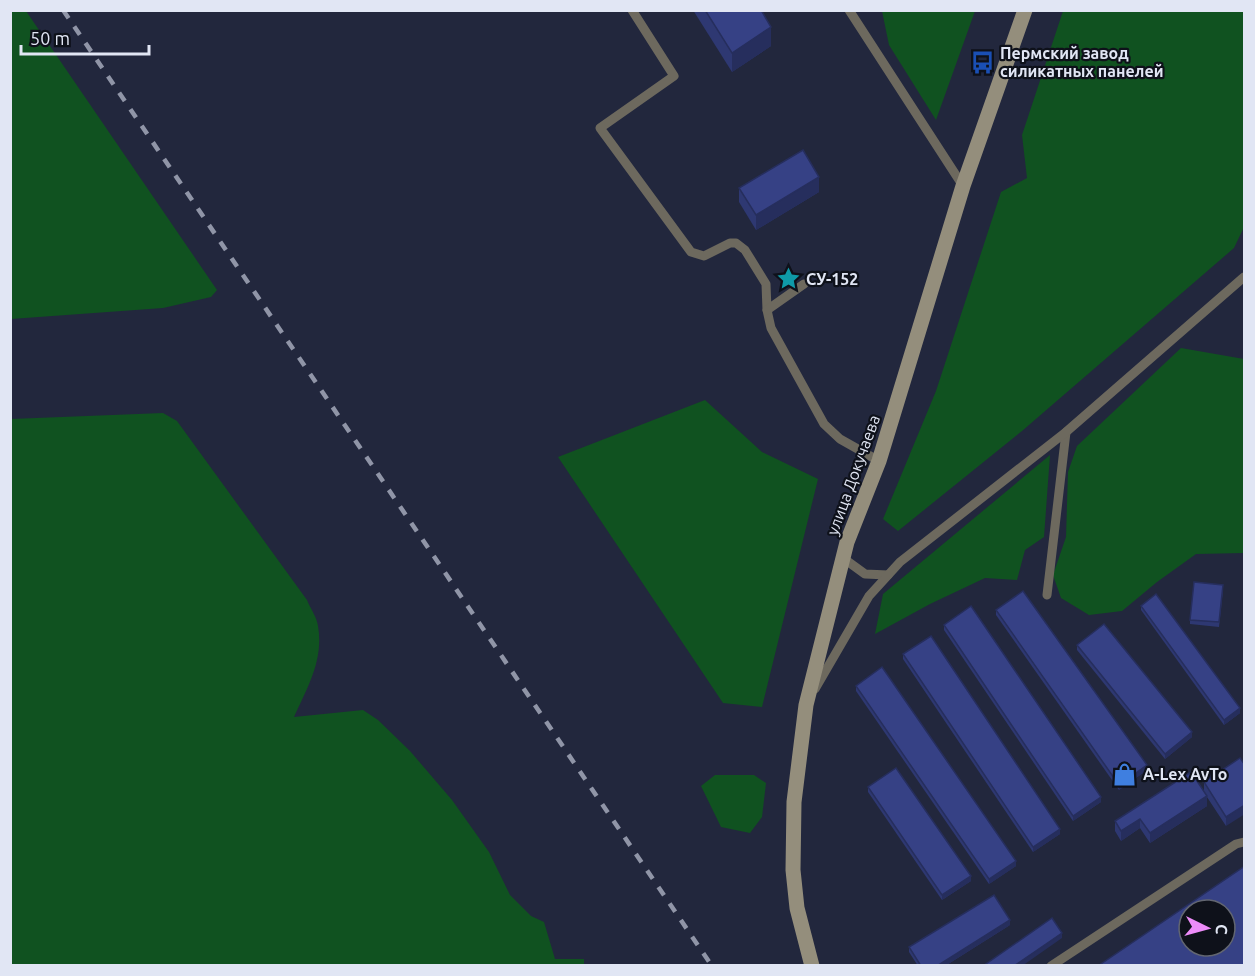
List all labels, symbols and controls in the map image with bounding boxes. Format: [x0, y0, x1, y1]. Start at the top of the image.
scale bar [21, 18, 148, 56]
text: 50 m [30, 28, 70, 48]
place label: Пермский завод силикатных панелей [1000, 44, 1163, 80]
bus stop icon: Пермский завод силикатных панелей [969, 49, 995, 75]
place icon: СУ-152 [775, 266, 801, 292]
place label: СУ-152 [806, 270, 858, 288]
street label: улица Докучаева [823, 413, 883, 537]
shop icon: A-Lex AvTo [1112, 761, 1138, 787]
place label: A-Lex AvTo [1143, 765, 1227, 783]
north arrow [1177, 898, 1237, 958]
text: С [1213, 923, 1231, 935]

